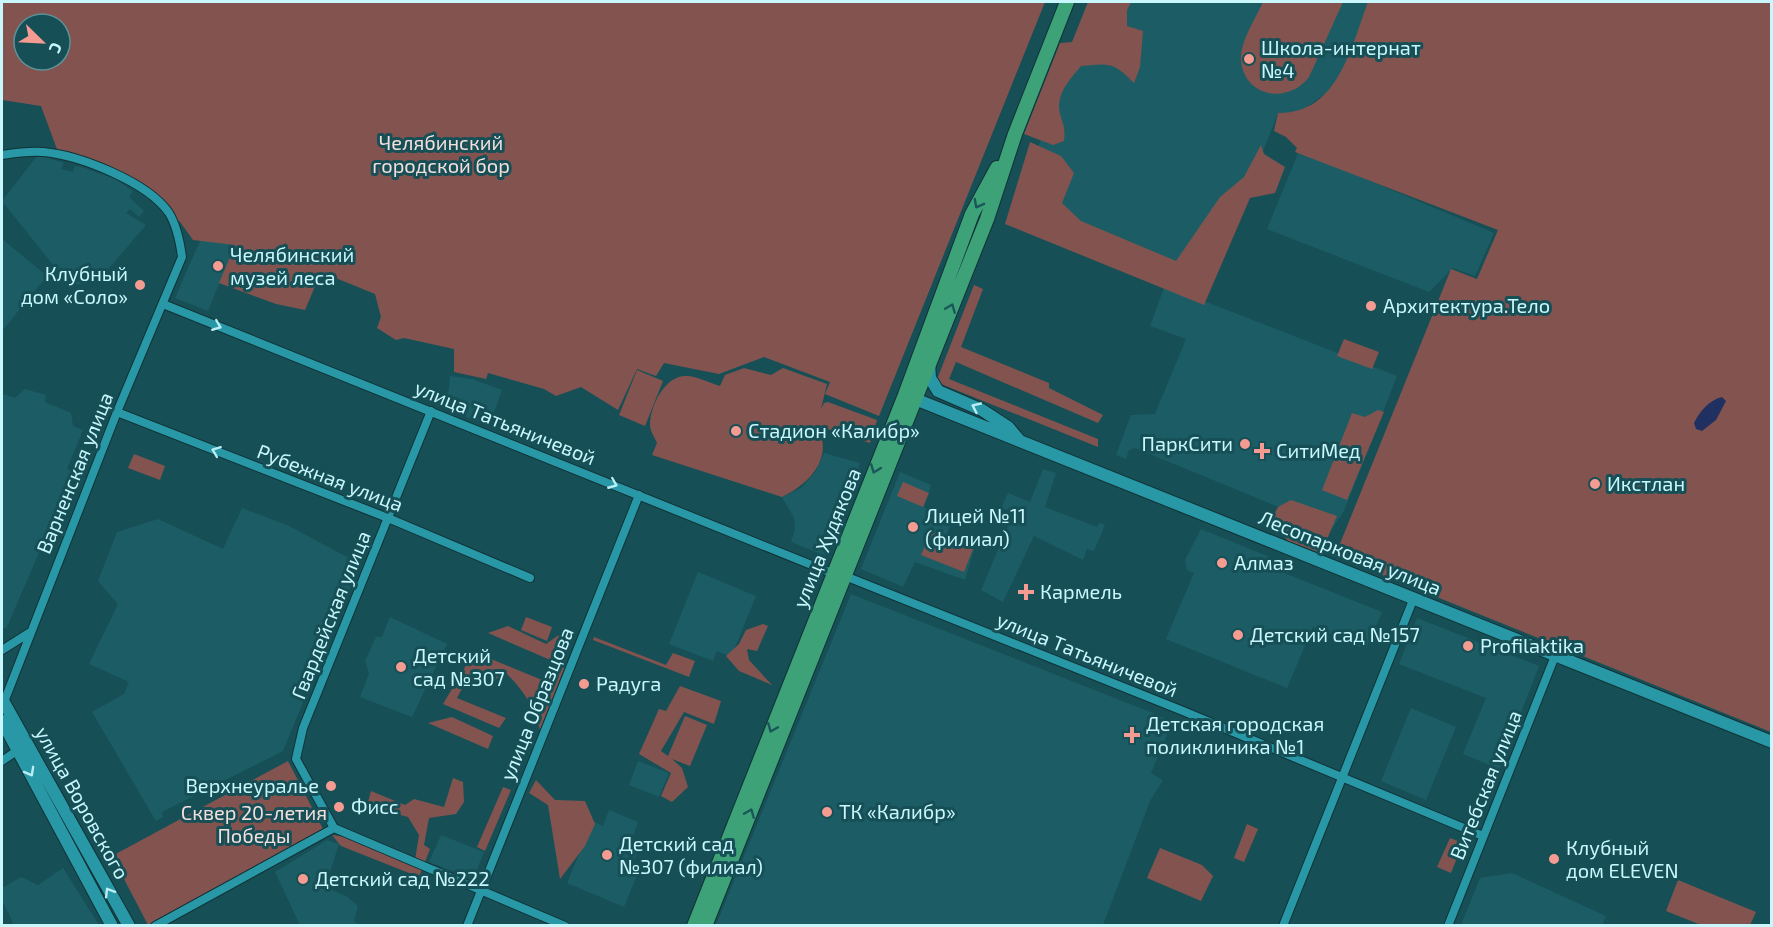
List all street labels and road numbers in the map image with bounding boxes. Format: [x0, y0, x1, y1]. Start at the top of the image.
street label: улица Татьяничевой [411, 375, 599, 470]
street label: Варненская улица [31, 388, 118, 557]
street label: Рубежная улица [254, 438, 407, 517]
street label: улица Худякова [787, 464, 866, 611]
street label: Лесопарковая улица [1255, 505, 1445, 601]
street label: Гвардейская улица [285, 527, 376, 703]
street label: улица Татьяничевой [993, 607, 1181, 702]
street label: улица Образцова [494, 624, 579, 784]
street label: Витебская улица [1444, 706, 1527, 863]
street label: улица Воровского [30, 722, 135, 883]

